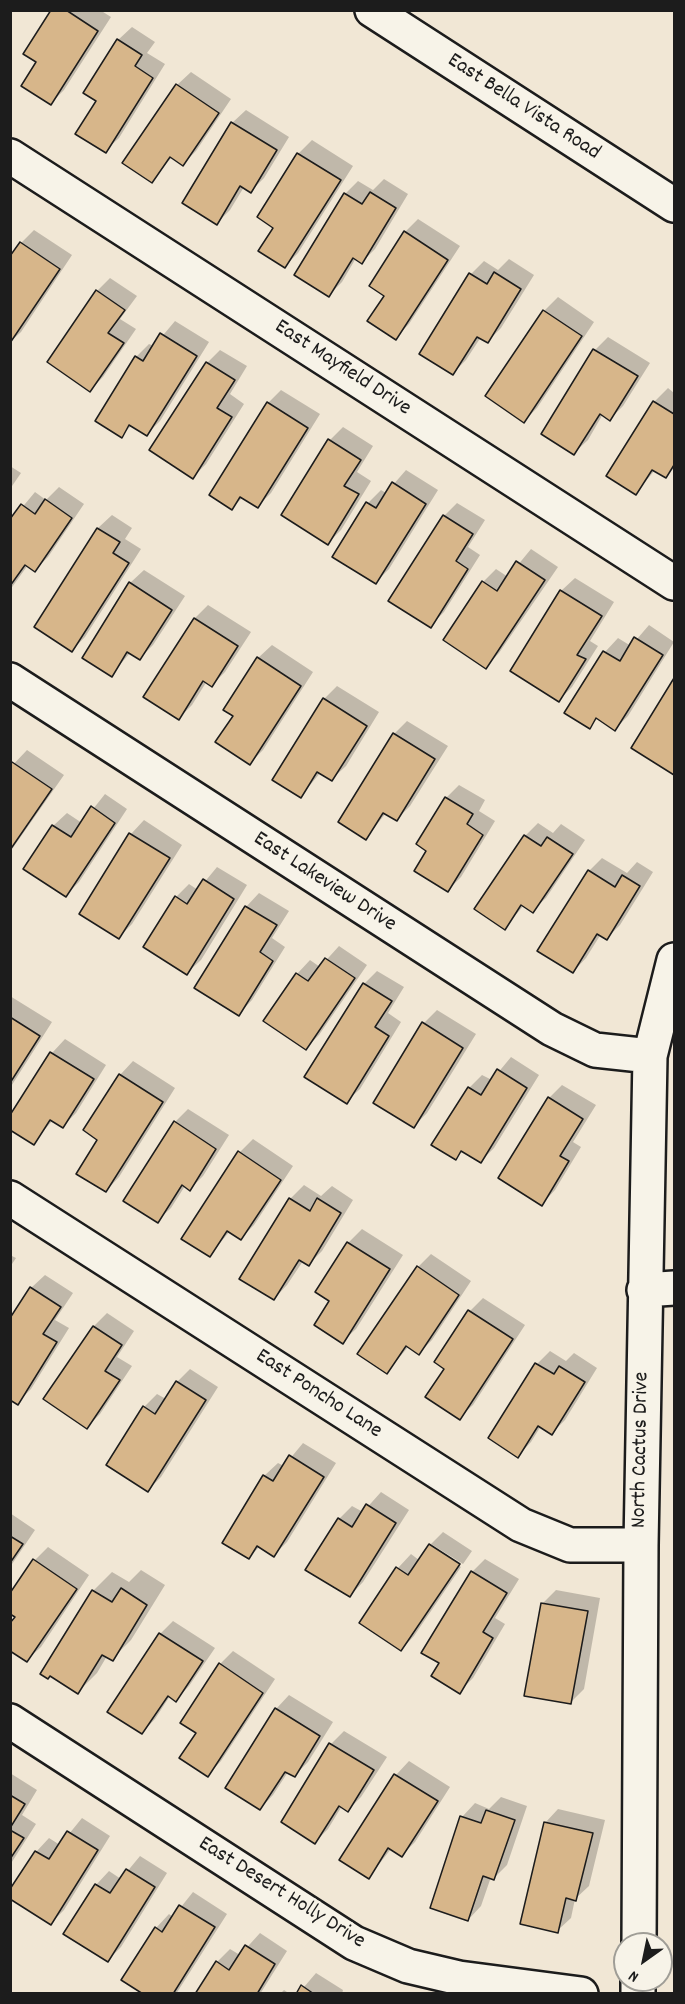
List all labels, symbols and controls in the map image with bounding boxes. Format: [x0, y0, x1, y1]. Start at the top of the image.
street label: East Bella Vista Road [442, 49, 604, 167]
street label: East Mayfield Drive [269, 315, 415, 423]
street label: East Lakeview Drive [248, 827, 400, 939]
street label: East Poncho Lane [250, 1344, 386, 1446]
street label: North Cactus Drive [627, 1372, 657, 1528]
street label: East Desert Holly Drive [193, 1832, 369, 1956]
north arrow [613, 1932, 673, 1992]
text: N [624, 1964, 644, 1988]

